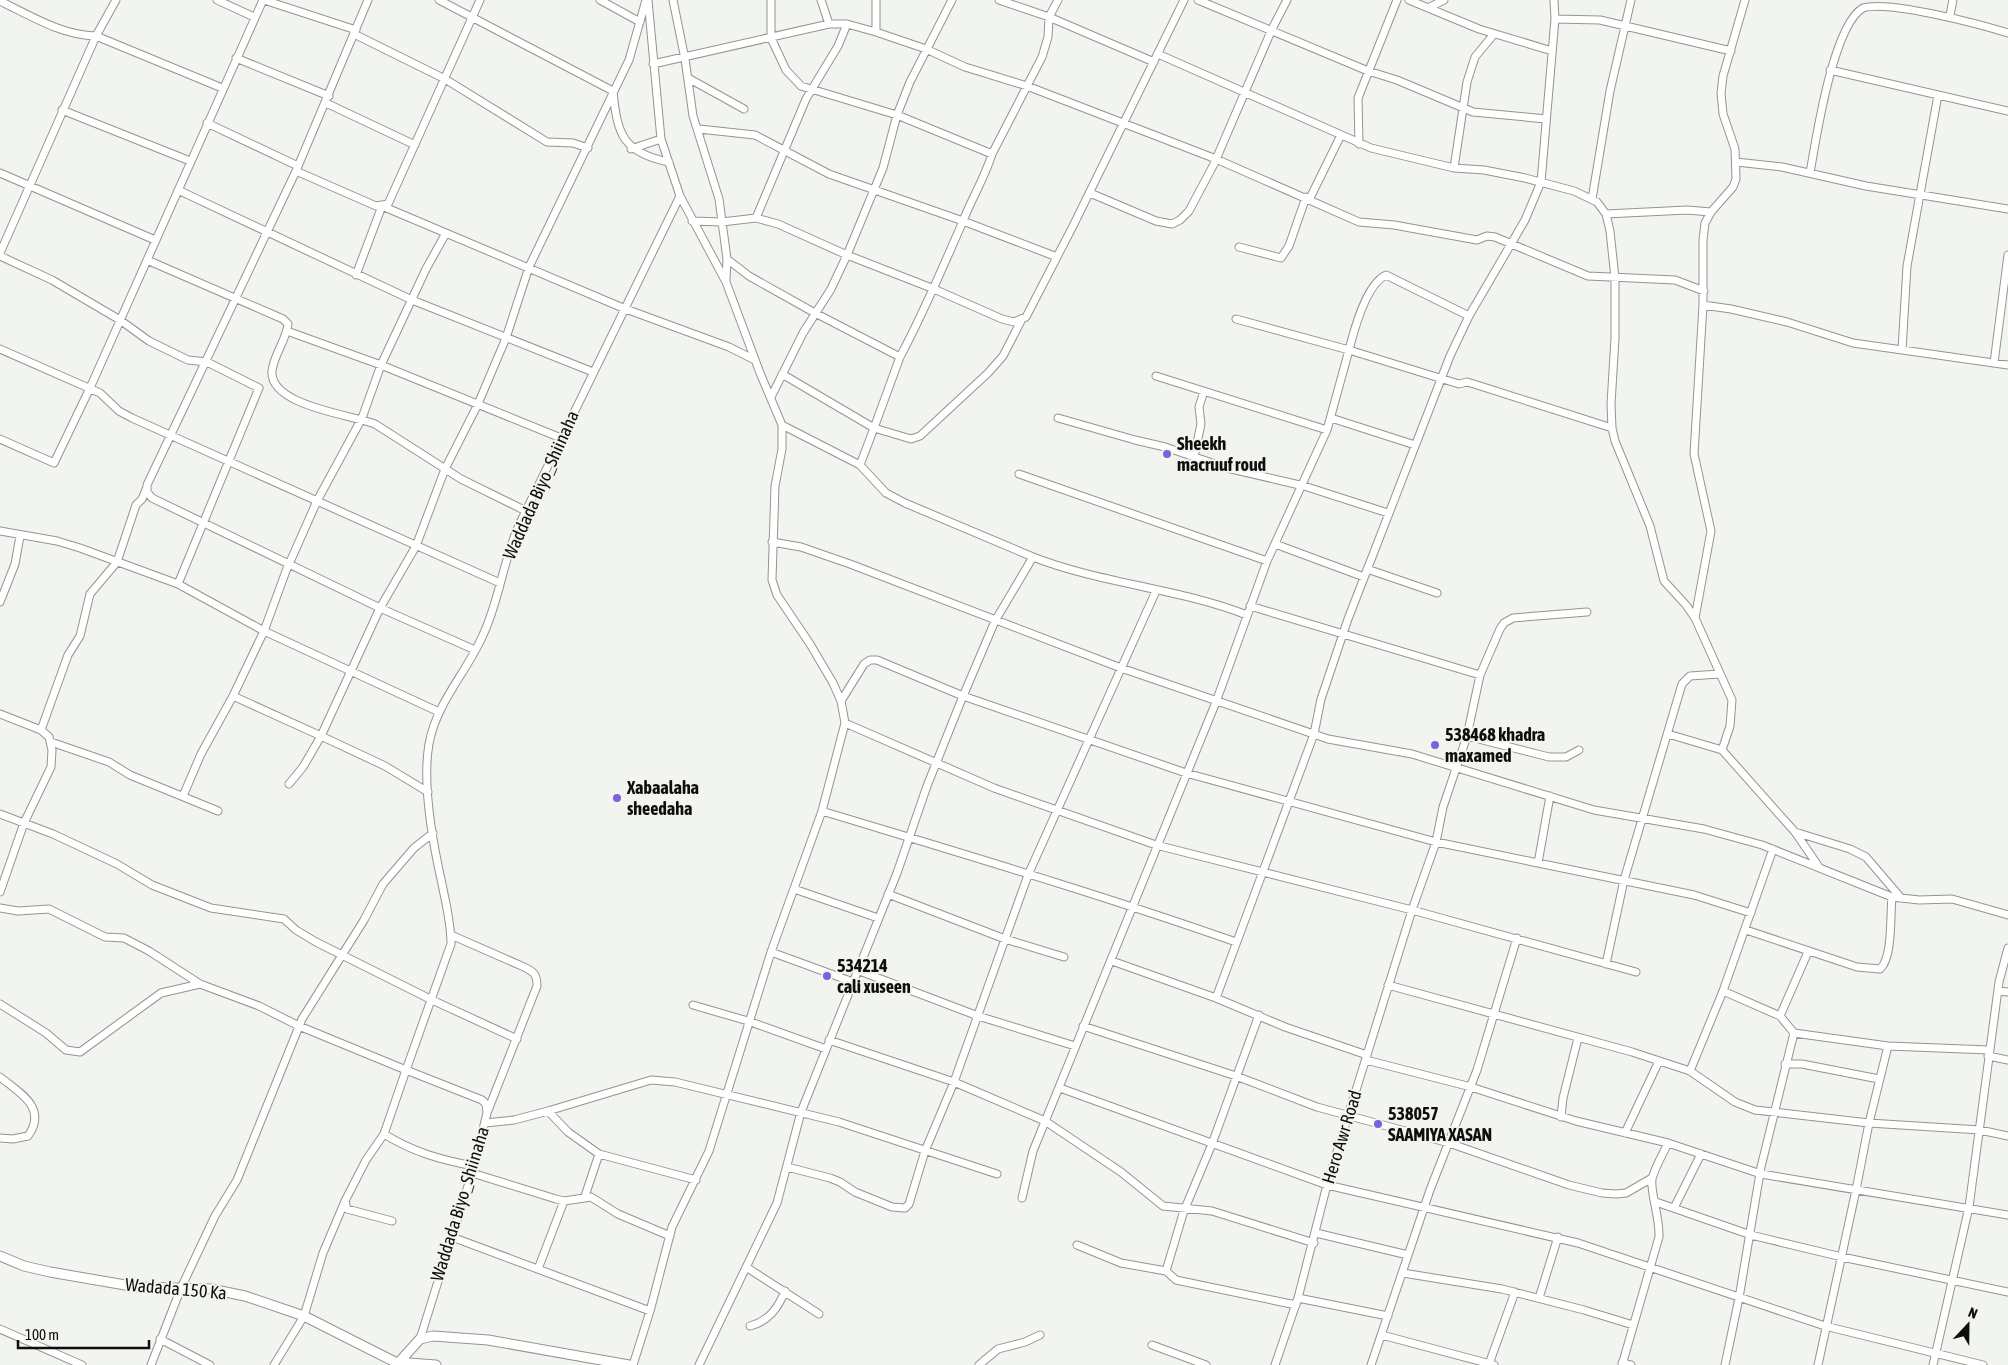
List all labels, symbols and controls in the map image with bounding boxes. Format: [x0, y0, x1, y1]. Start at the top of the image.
street label: Waddada Biyo_Shiinaha [498, 407, 583, 562]
place label: Sheekh macruuf roud [1177, 433, 1266, 475]
marker: Sheekh macruuf roud [1161, 448, 1173, 460]
place label: 538468 khadra maxamed [1445, 724, 1545, 766]
marker: 538468 khadra maxamed [1429, 739, 1441, 751]
place label: Xabaalaha sheedaha [626, 777, 699, 819]
marker: Xabaalaha sheedaha [611, 792, 623, 804]
place label: 534214 cali xuseen [837, 955, 911, 997]
marker: 534214 cali xuseen [821, 970, 833, 982]
street label: Hero Awr Road [1317, 1088, 1366, 1186]
place label: 538057 SAAMIYA XASAN [1388, 1103, 1492, 1145]
marker: 538057 SAAMIYA XASAN [1372, 1118, 1384, 1130]
street label: Waddada Biyo_Shiinaha [426, 1124, 493, 1284]
street label: Wadada 150 Ka [124, 1274, 228, 1303]
north arrow [1943, 1300, 1993, 1350]
text: N [1966, 1304, 1980, 1322]
scale bar [18, 1318, 149, 1350]
text: 100 m [25, 1326, 59, 1343]

